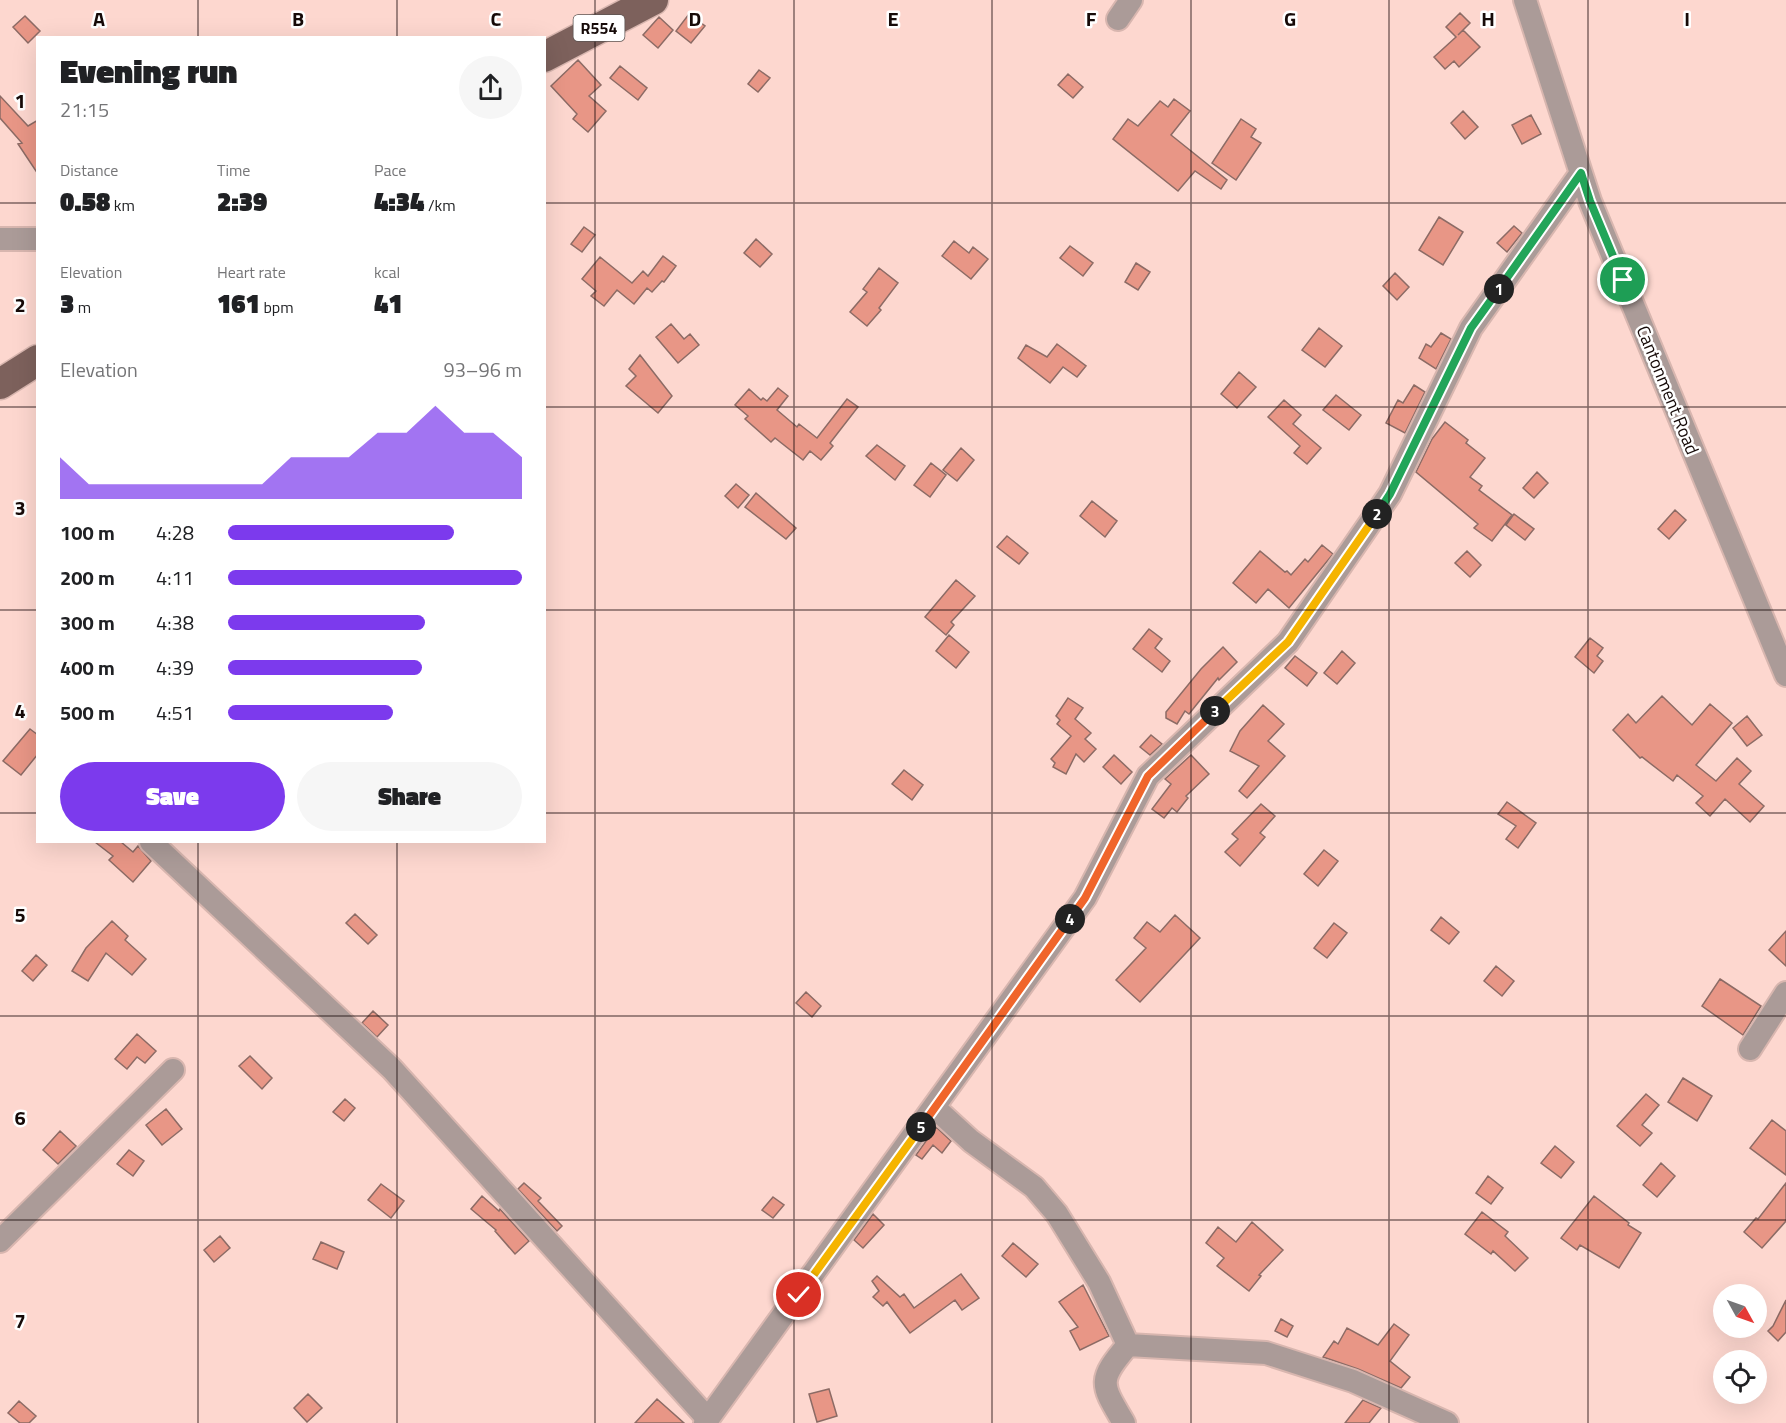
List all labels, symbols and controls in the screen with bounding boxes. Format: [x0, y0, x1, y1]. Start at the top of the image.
text: A [93, 3, 105, 34]
text: B [292, 3, 304, 34]
text: C [491, 3, 502, 34]
text: D [689, 3, 701, 34]
text: E [887, 3, 899, 34]
text: F [1086, 3, 1097, 34]
text: G [1284, 3, 1296, 34]
text: H [1481, 3, 1495, 34]
text: I [1684, 3, 1690, 34]
road number: R554 [574, 15, 624, 41]
text: Evening run [60, 46, 237, 96]
button: share [459, 56, 522, 119]
text: 1 [14, 85, 26, 116]
text: 21:15 [60, 94, 109, 125]
text: Distance [60, 158, 118, 182]
text: Time [217, 158, 250, 182]
text: Pace [374, 158, 406, 182]
text: 0.58 [60, 182, 110, 221]
text: 2:39 [217, 182, 267, 221]
text: 4:34 [374, 182, 424, 221]
text: km [110, 193, 135, 217]
text: /km [424, 193, 456, 217]
pin [1597, 254, 1648, 305]
text: Elevation [60, 260, 122, 284]
text: Heart rate [217, 260, 286, 284]
text: kcal [374, 260, 400, 284]
icon: arrive [1606, 263, 1639, 296]
pin: 1 [1484, 274, 1514, 304]
text: 1 [1495, 277, 1503, 301]
text: 3 [60, 284, 74, 323]
text: 161 [217, 284, 260, 323]
text: 41 [374, 284, 403, 323]
text: 2 [14, 289, 26, 320]
text: m [74, 295, 91, 319]
text: bpm [260, 295, 294, 319]
street label: Cantonment Road [1630, 321, 1706, 459]
text: Elevation [60, 354, 138, 385]
text: 93–96 m [443, 354, 522, 385]
text: 3 [14, 492, 26, 523]
pin: 2 [1362, 499, 1392, 529]
text: 2 [1373, 502, 1381, 526]
text: 100 m [60, 517, 115, 548]
text: 4:28 [156, 517, 194, 548]
text: 200 m [60, 562, 115, 593]
text: 4:11 [156, 562, 194, 593]
text: 300 m [60, 607, 115, 638]
text: 4:38 [156, 607, 194, 638]
text: 400 m [60, 652, 115, 683]
text: 4:39 [156, 652, 194, 683]
text: 4 [14, 695, 26, 726]
pin: 3 [1200, 696, 1230, 726]
text: 500 m [60, 697, 115, 728]
text: 4:51 [156, 697, 194, 728]
text: 3 [1211, 699, 1219, 723]
button: Save [60, 762, 285, 831]
button: Share [297, 762, 522, 831]
text: 5 [14, 899, 26, 930]
pin: 4 [1055, 904, 1085, 934]
text: 4 [1066, 907, 1074, 931]
text: 6 [14, 1102, 26, 1133]
pin: 5 [906, 1112, 936, 1142]
text: 5 [917, 1115, 925, 1139]
pin [773, 1269, 824, 1320]
icon: check [782, 1278, 815, 1311]
north arrow [1713, 1284, 1767, 1338]
map controls [1713, 1284, 1767, 1404]
text: 7 [14, 1305, 26, 1336]
button: locate [1713, 1350, 1767, 1404]

